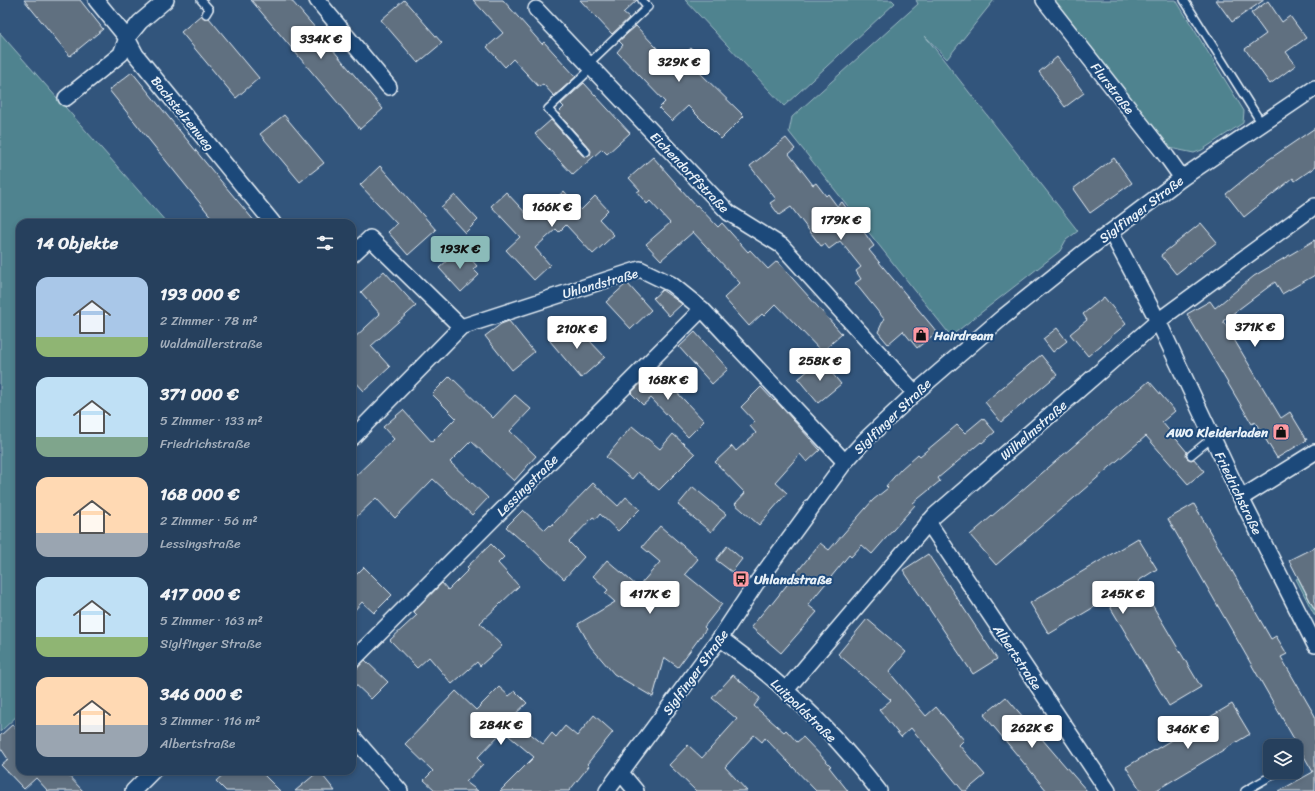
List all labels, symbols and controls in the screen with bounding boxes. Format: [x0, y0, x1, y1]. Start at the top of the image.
pin: 334K € [288, 26, 354, 60]
text: 334K € [300, 27, 342, 50]
pin: 329K € [646, 49, 712, 83]
text: 329K € [658, 50, 700, 73]
street label: Flurstraße [1085, 57, 1141, 120]
street label: Bachstelzenweg [145, 71, 220, 156]
street label: Eichendorffstraße [644, 126, 735, 219]
street label: Siglfinger Straße [1094, 169, 1189, 249]
pin: 166K € [519, 194, 585, 228]
text: 166K € [532, 195, 572, 218]
pin: 179K € [808, 207, 874, 241]
text: 179K € [821, 208, 861, 231]
text: 14 Objekte [36, 228, 118, 258]
icon: filters [314, 232, 336, 254]
pin: 193K € [427, 236, 493, 270]
text: 193K € [440, 237, 480, 260]
street label: Uhlandstraße [560, 262, 641, 305]
text: 193 000 € [160, 279, 239, 309]
icon: home [68, 293, 116, 341]
text: 2 Zimmer · 78 m² [160, 309, 258, 332]
pin: 371K € [1222, 314, 1288, 348]
text: 371K € [1235, 315, 1275, 338]
pin: 210K € [544, 316, 610, 350]
text: 210K € [556, 317, 598, 340]
place label: Hairdream [933, 324, 994, 347]
shop icon: Hairdream [911, 325, 931, 345]
text: Waldmüllerstraße [160, 332, 262, 355]
pin: 258K € [787, 348, 853, 382]
text: 258K € [798, 349, 842, 372]
pin: 168K € [635, 367, 701, 401]
text: 168K € [648, 368, 688, 391]
street label: Siglfinger Straße [848, 373, 937, 460]
text: 371 000 € [160, 379, 239, 409]
icon: home [68, 393, 116, 441]
street label: Wilhelmstraße [994, 394, 1073, 466]
text: 5 Zimmer · 133 m² [160, 409, 263, 432]
place label: AWO Kleiderladen [1165, 421, 1269, 444]
shop icon: AWO Kleiderladen [1271, 422, 1291, 442]
text: Friedrichstraße [160, 432, 250, 455]
street label: Friedrichstraße [1208, 448, 1269, 539]
street label: Lessingstraße [491, 449, 564, 522]
text: 168 000 € [160, 479, 240, 509]
icon: home [68, 493, 116, 541]
text: 2 Zimmer · 56 m² [160, 509, 258, 532]
text: Lessingstraße [160, 532, 241, 555]
place label: Uhlandstraße [754, 568, 833, 591]
bus stop icon: Uhlandstraße [731, 569, 751, 589]
text: 417 000 € [160, 579, 240, 609]
pin: 417K € [617, 581, 683, 615]
pin: 245K € [1090, 581, 1156, 615]
text: 417K € [629, 582, 671, 605]
text: 245K € [1101, 582, 1145, 605]
icon: home [68, 593, 116, 641]
text: 5 Zimmer · 163 m² [160, 609, 263, 632]
street label: Albertstraße [986, 619, 1048, 695]
street label: Siglfinger Straße [656, 624, 735, 720]
text: Siglfinger Straße [160, 632, 262, 655]
street label: Luitpoldstraße [765, 673, 842, 748]
text: 346 000 € [160, 679, 242, 709]
icon: home [68, 693, 116, 741]
text: 3 Zimmer · 116 m² [160, 709, 260, 732]
pin: 284K € [468, 712, 534, 746]
text: 284K € [479, 713, 523, 736]
pin: 262K € [999, 715, 1065, 749]
text: 262K € [1011, 716, 1053, 739]
pin: 346K € [1155, 716, 1221, 750]
text: 346K € [1167, 717, 1209, 740]
text: Albertstraße [160, 732, 235, 755]
map controls [1263, 739, 1303, 779]
button: layers [1263, 739, 1303, 779]

